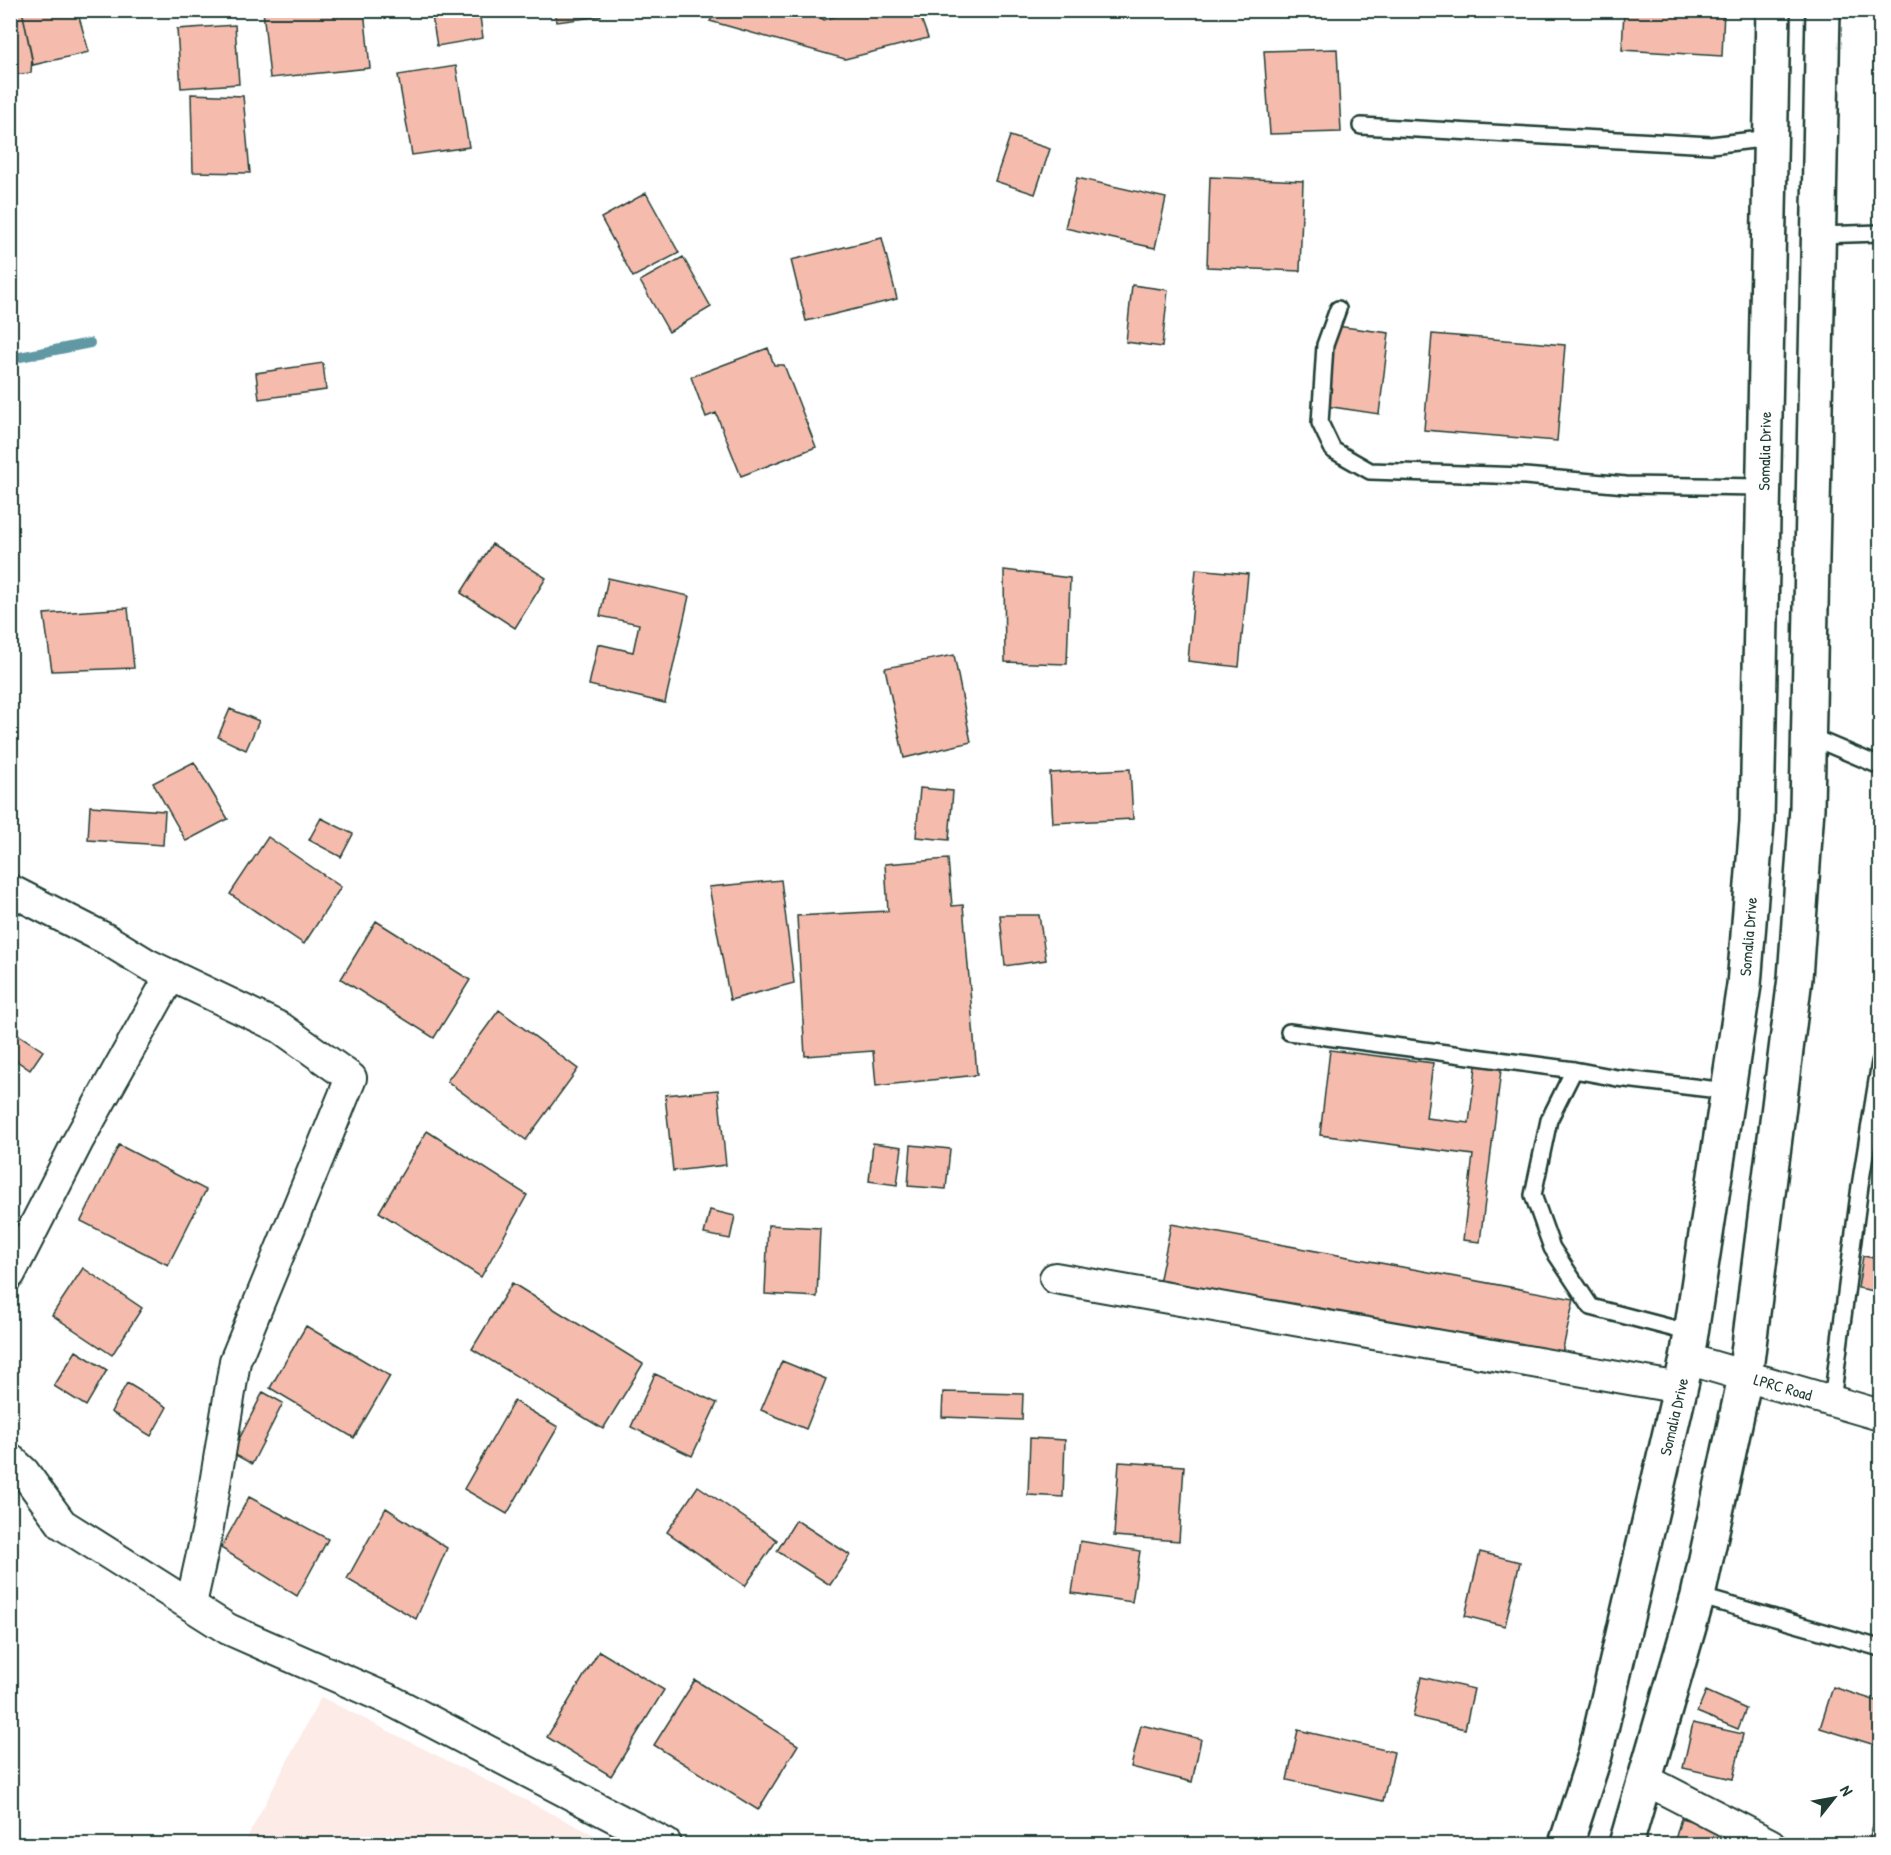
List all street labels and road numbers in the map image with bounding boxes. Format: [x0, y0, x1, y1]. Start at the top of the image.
street label: Somalia Drive [1753, 411, 1776, 491]
street label: Somalia Drive [1734, 896, 1762, 977]
street label: LPRC Road [1751, 1368, 1815, 1406]
street label: Somalia Drive [1654, 1375, 1693, 1458]

